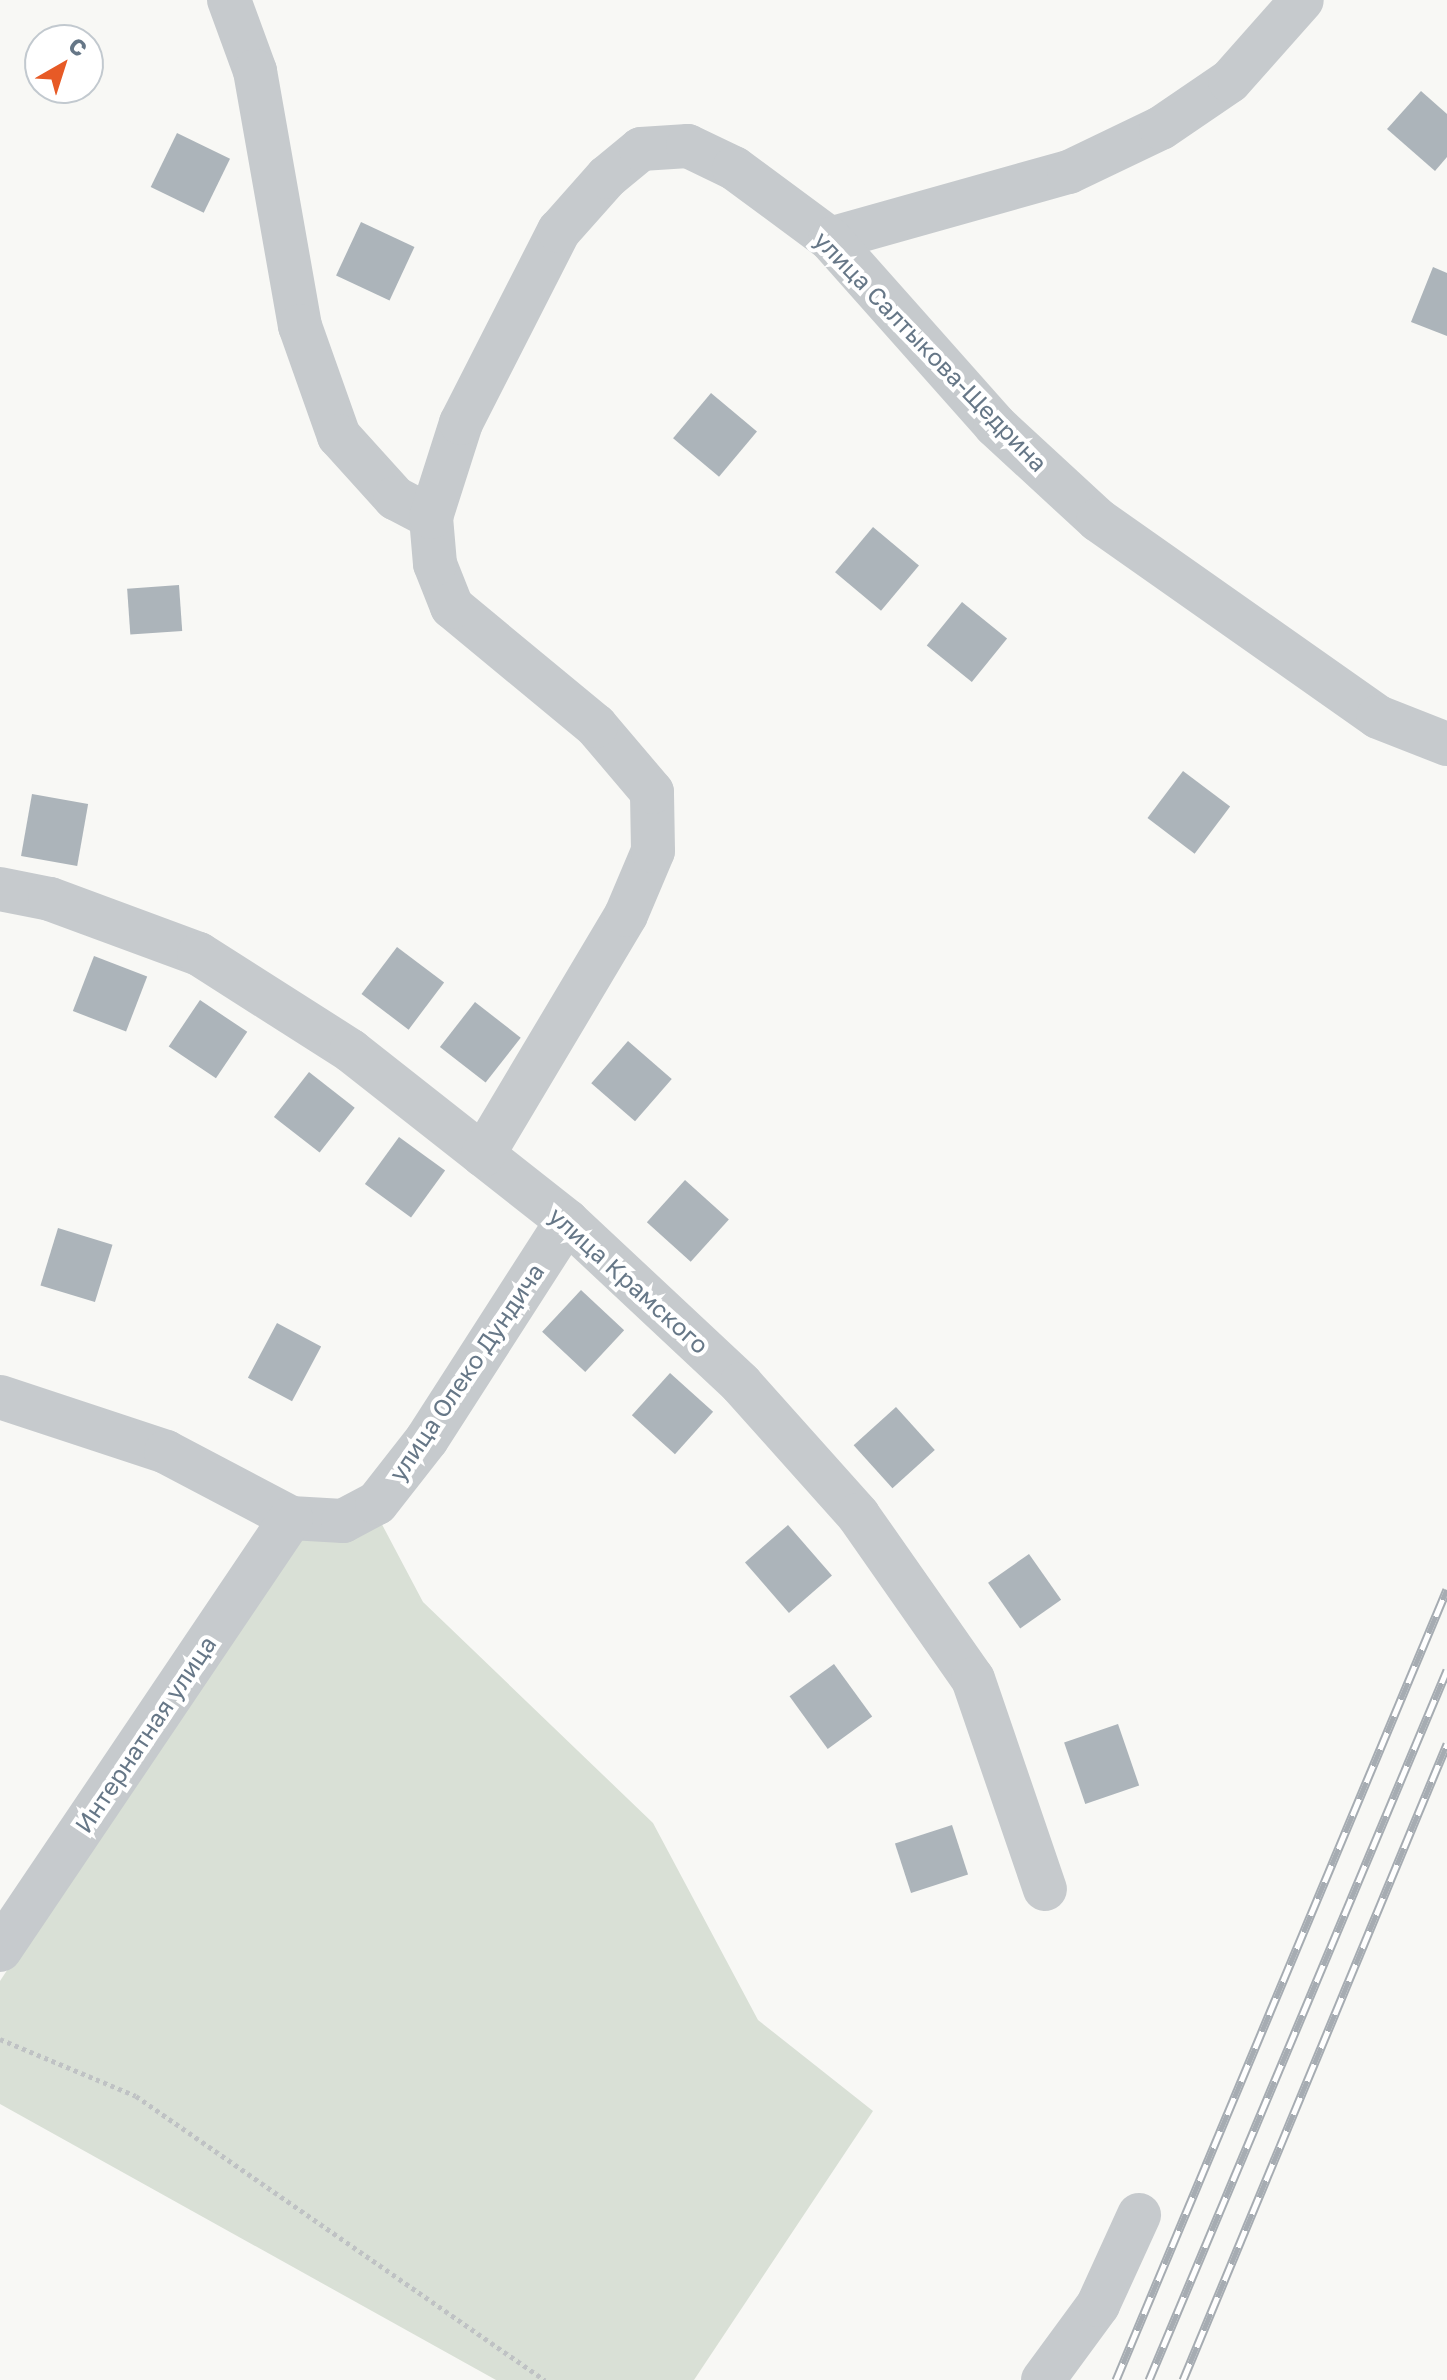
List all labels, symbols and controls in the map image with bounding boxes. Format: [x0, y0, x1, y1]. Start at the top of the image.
north arrow [24, 24, 104, 104]
text: С [64, 31, 93, 62]
street label: улица Салтыкова-Щедрина [808, 225, 1054, 477]
street label: улица Крамского [543, 1201, 715, 1359]
street label: улица Олеко Дундича [382, 1258, 550, 1486]
street label: Интернатная улица [68, 1630, 222, 1838]

